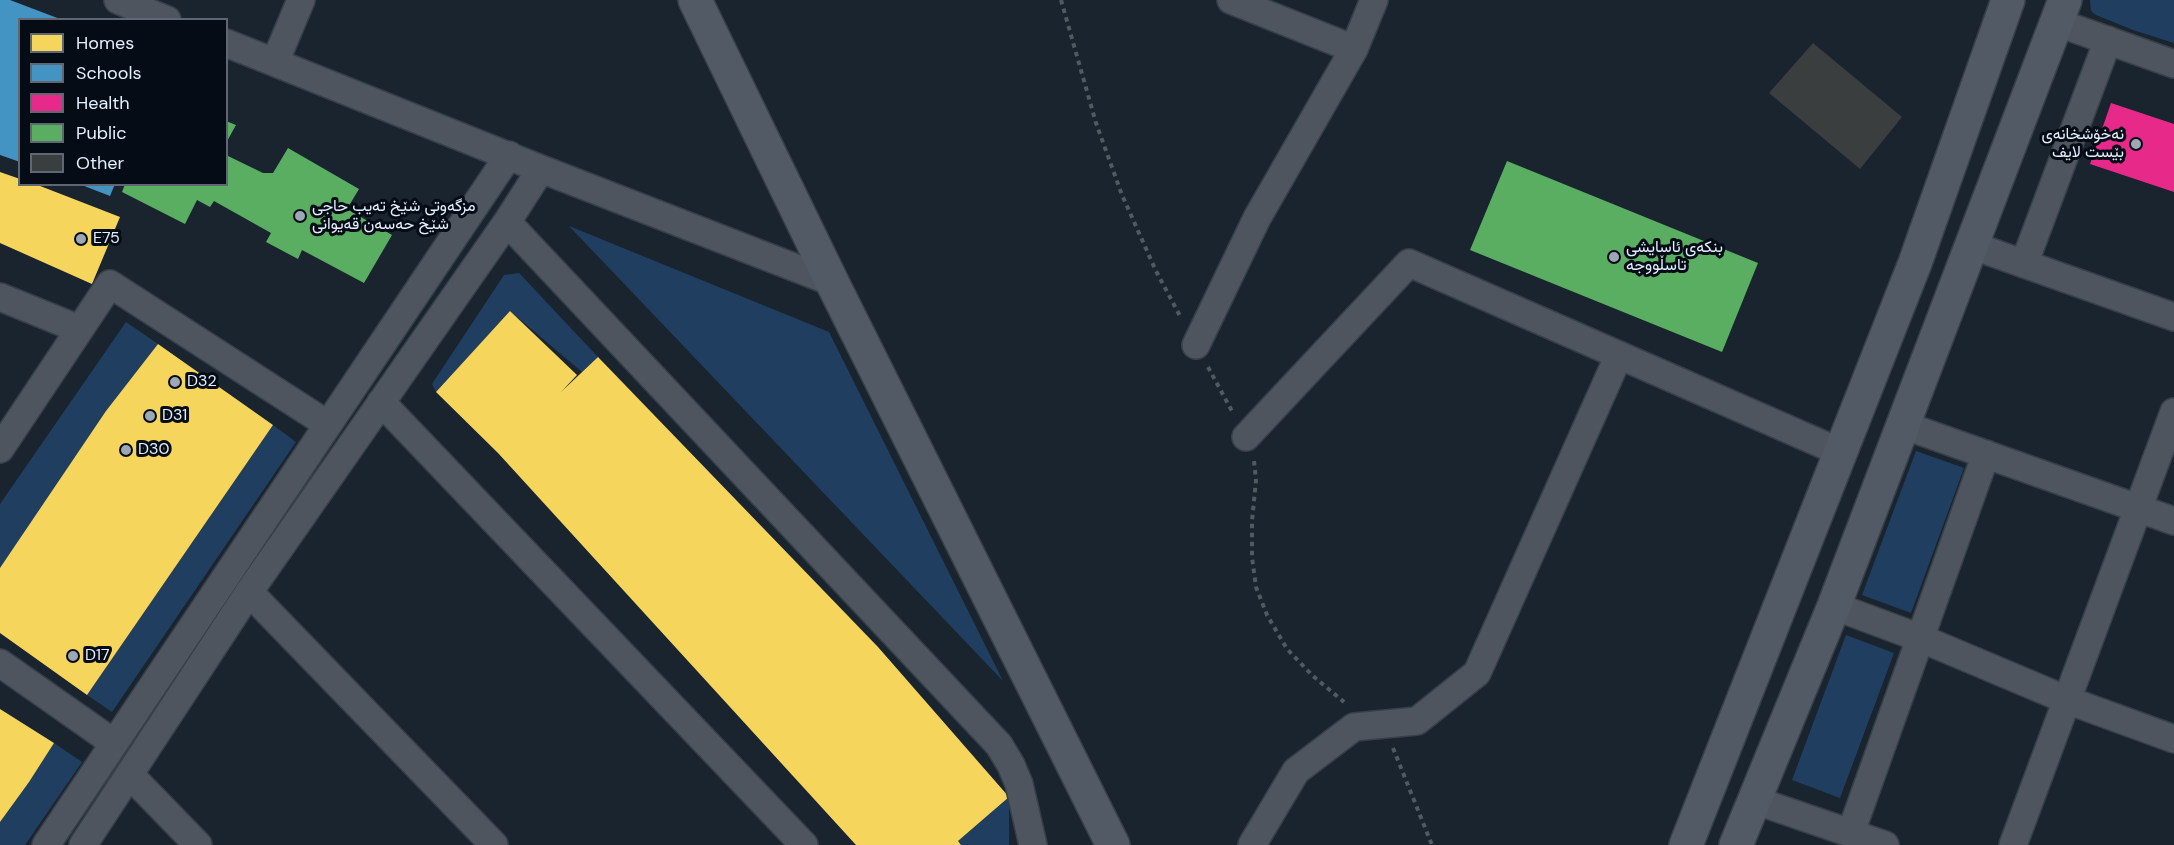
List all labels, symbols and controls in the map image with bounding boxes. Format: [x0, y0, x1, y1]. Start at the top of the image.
legend [18, 18, 228, 186]
text: Homes [76, 31, 134, 55]
text: Schools [76, 61, 141, 85]
text: Health [76, 91, 130, 115]
text: Public [76, 121, 127, 145]
place label: نەخۆشخانەی بێست لایف [2041, 125, 2124, 163]
marker: نەخۆشخانەی بێست لایف [2129, 137, 2143, 151]
text: Other [76, 151, 124, 175]
place label: مزگەوتی شێخ تەیب حاجی شێخ حەسەن قەیوانی [312, 197, 476, 235]
marker: مزگەوتی شێخ تەیب حاجی شێخ حەسەن قەیوانی [293, 209, 307, 223]
place label: E75 [93, 229, 120, 249]
marker: E75 [74, 232, 88, 246]
place label: بنکەی ئاسایشی تاسڵووجە [1626, 238, 1723, 276]
marker: بنکەی ئاسایشی تاسڵووجە [1607, 250, 1621, 264]
place label: D32 [187, 372, 217, 392]
marker: D32 [168, 375, 182, 389]
place label: D31 [162, 406, 187, 426]
marker: D31 [143, 409, 157, 423]
place label: D30 [138, 440, 169, 460]
marker: D30 [119, 443, 133, 457]
place label: D17 [85, 646, 110, 666]
marker: D17 [66, 649, 80, 663]

